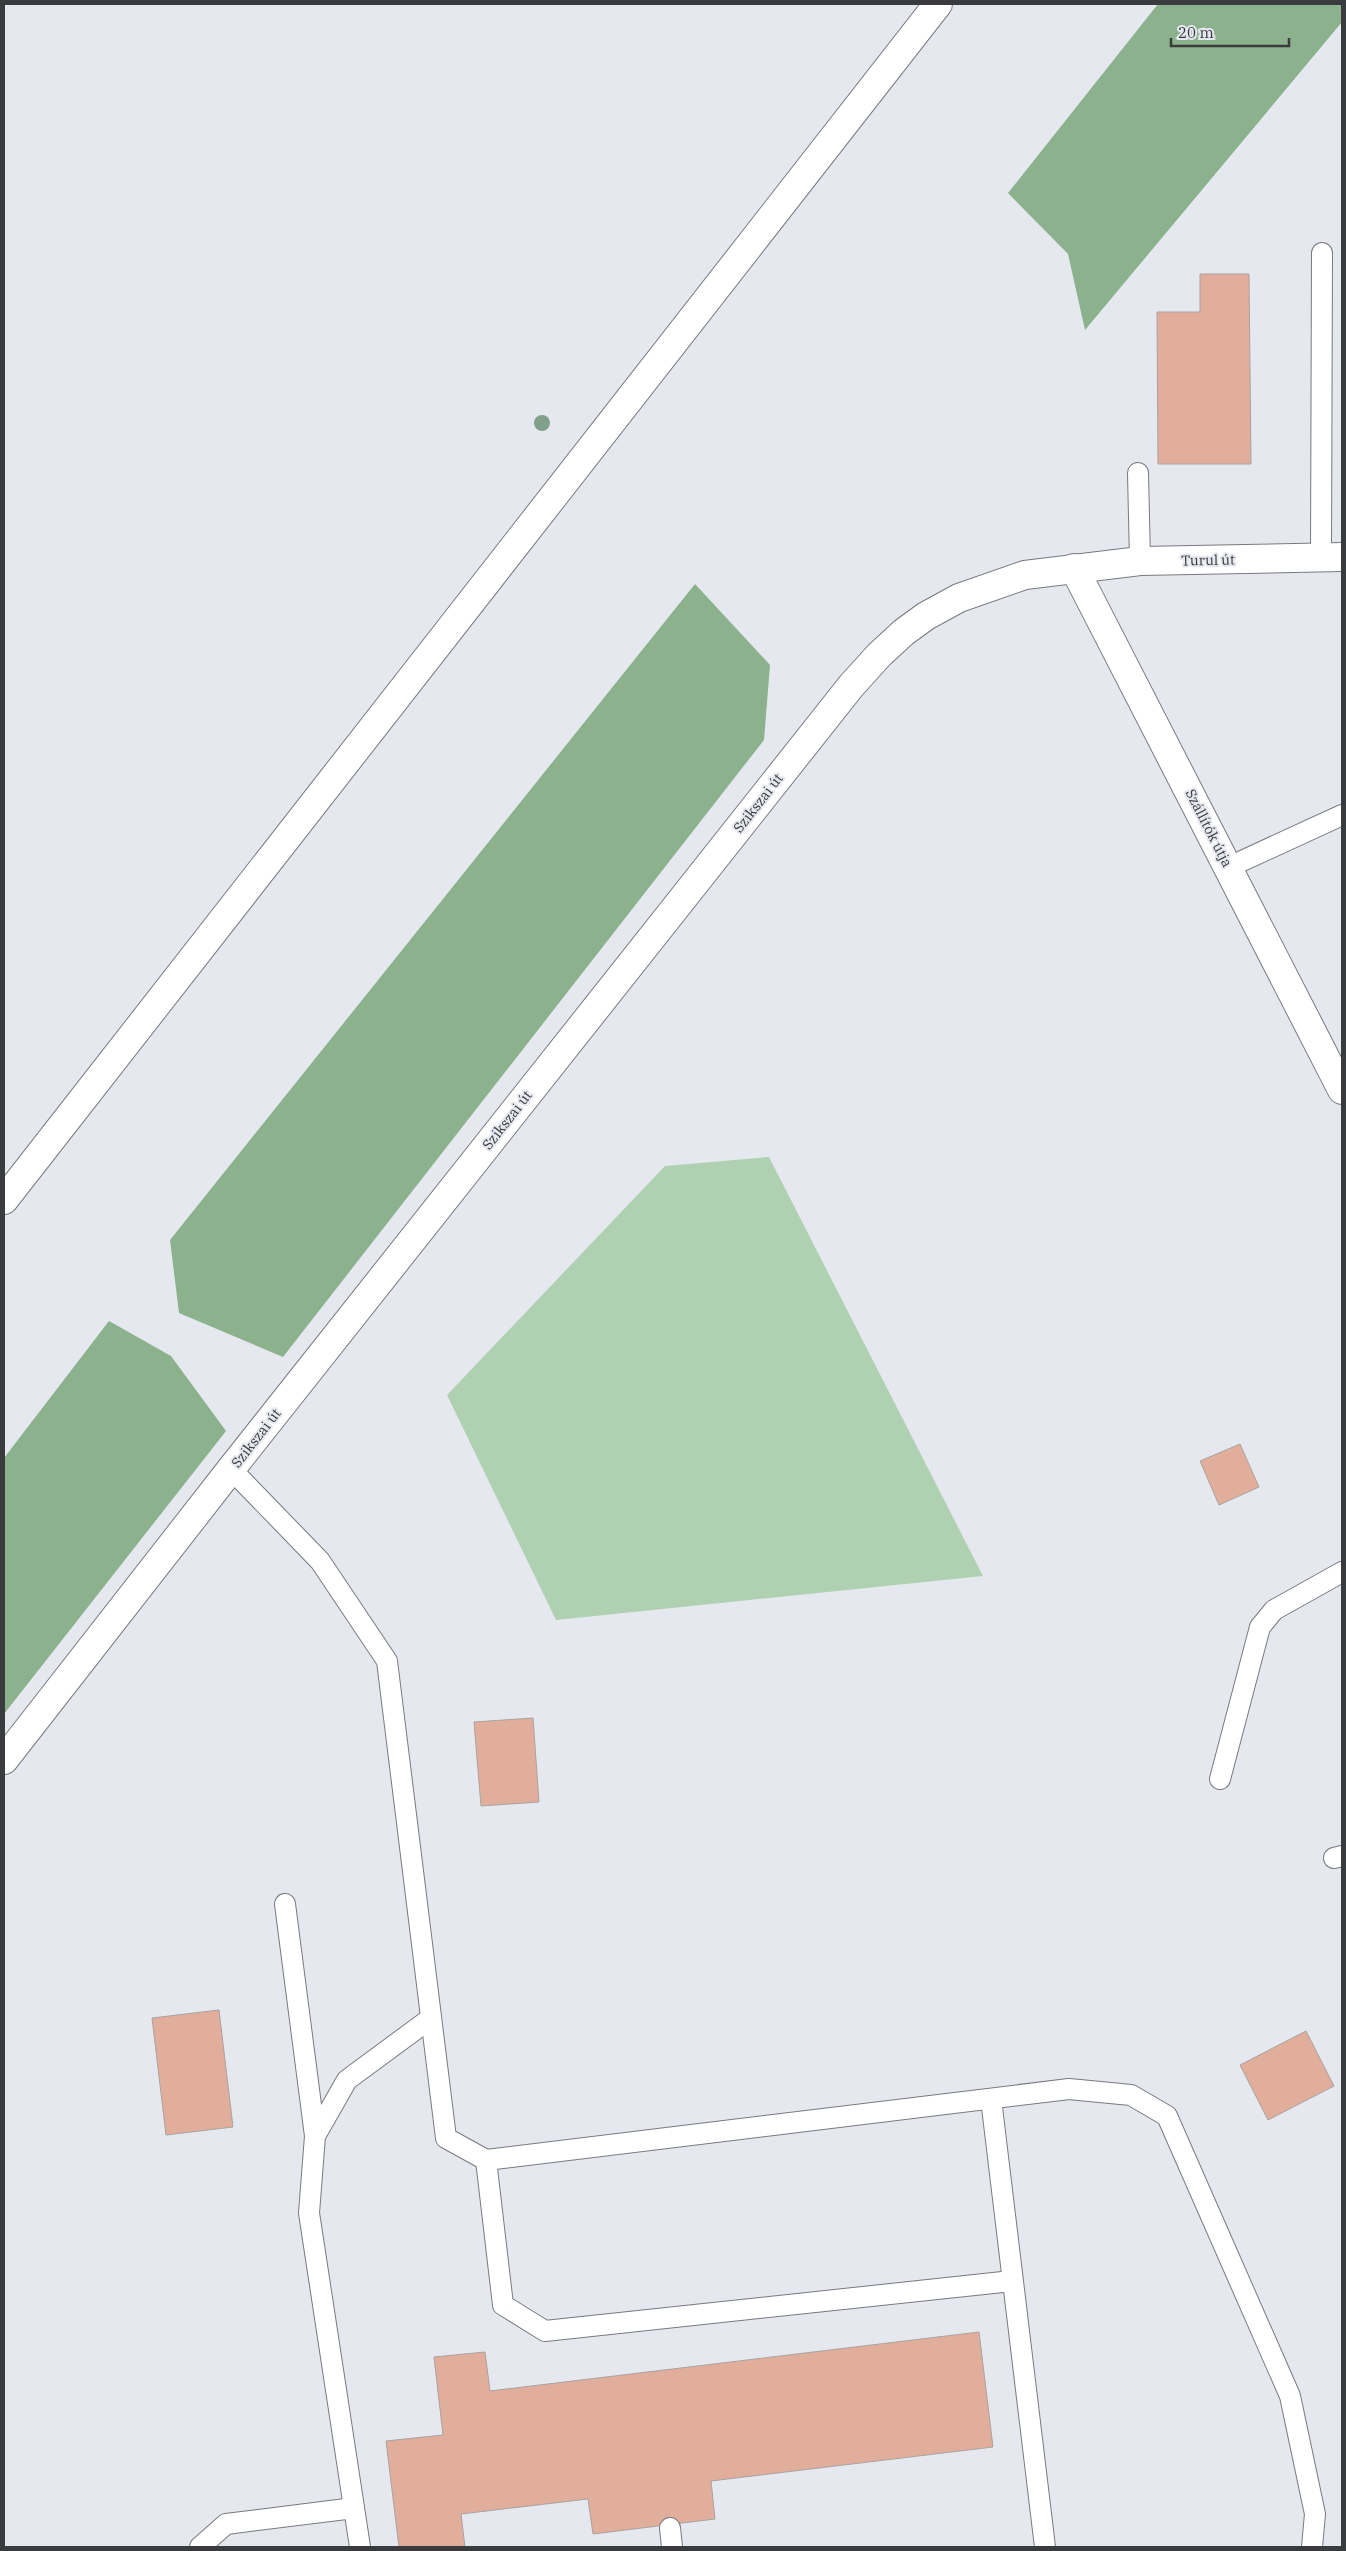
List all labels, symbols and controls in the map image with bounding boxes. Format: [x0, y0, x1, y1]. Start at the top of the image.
scale bar [1171, 15, 1288, 47]
text: 20 m [1178, 23, 1214, 42]
street label: Turul út [1181, 551, 1235, 569]
street label: Szikszai út [729, 770, 787, 836]
street label: Szállítók útja [1182, 786, 1237, 870]
street label: Szikszai út [478, 1087, 536, 1153]
street label: Szikszai út [227, 1405, 285, 1471]

